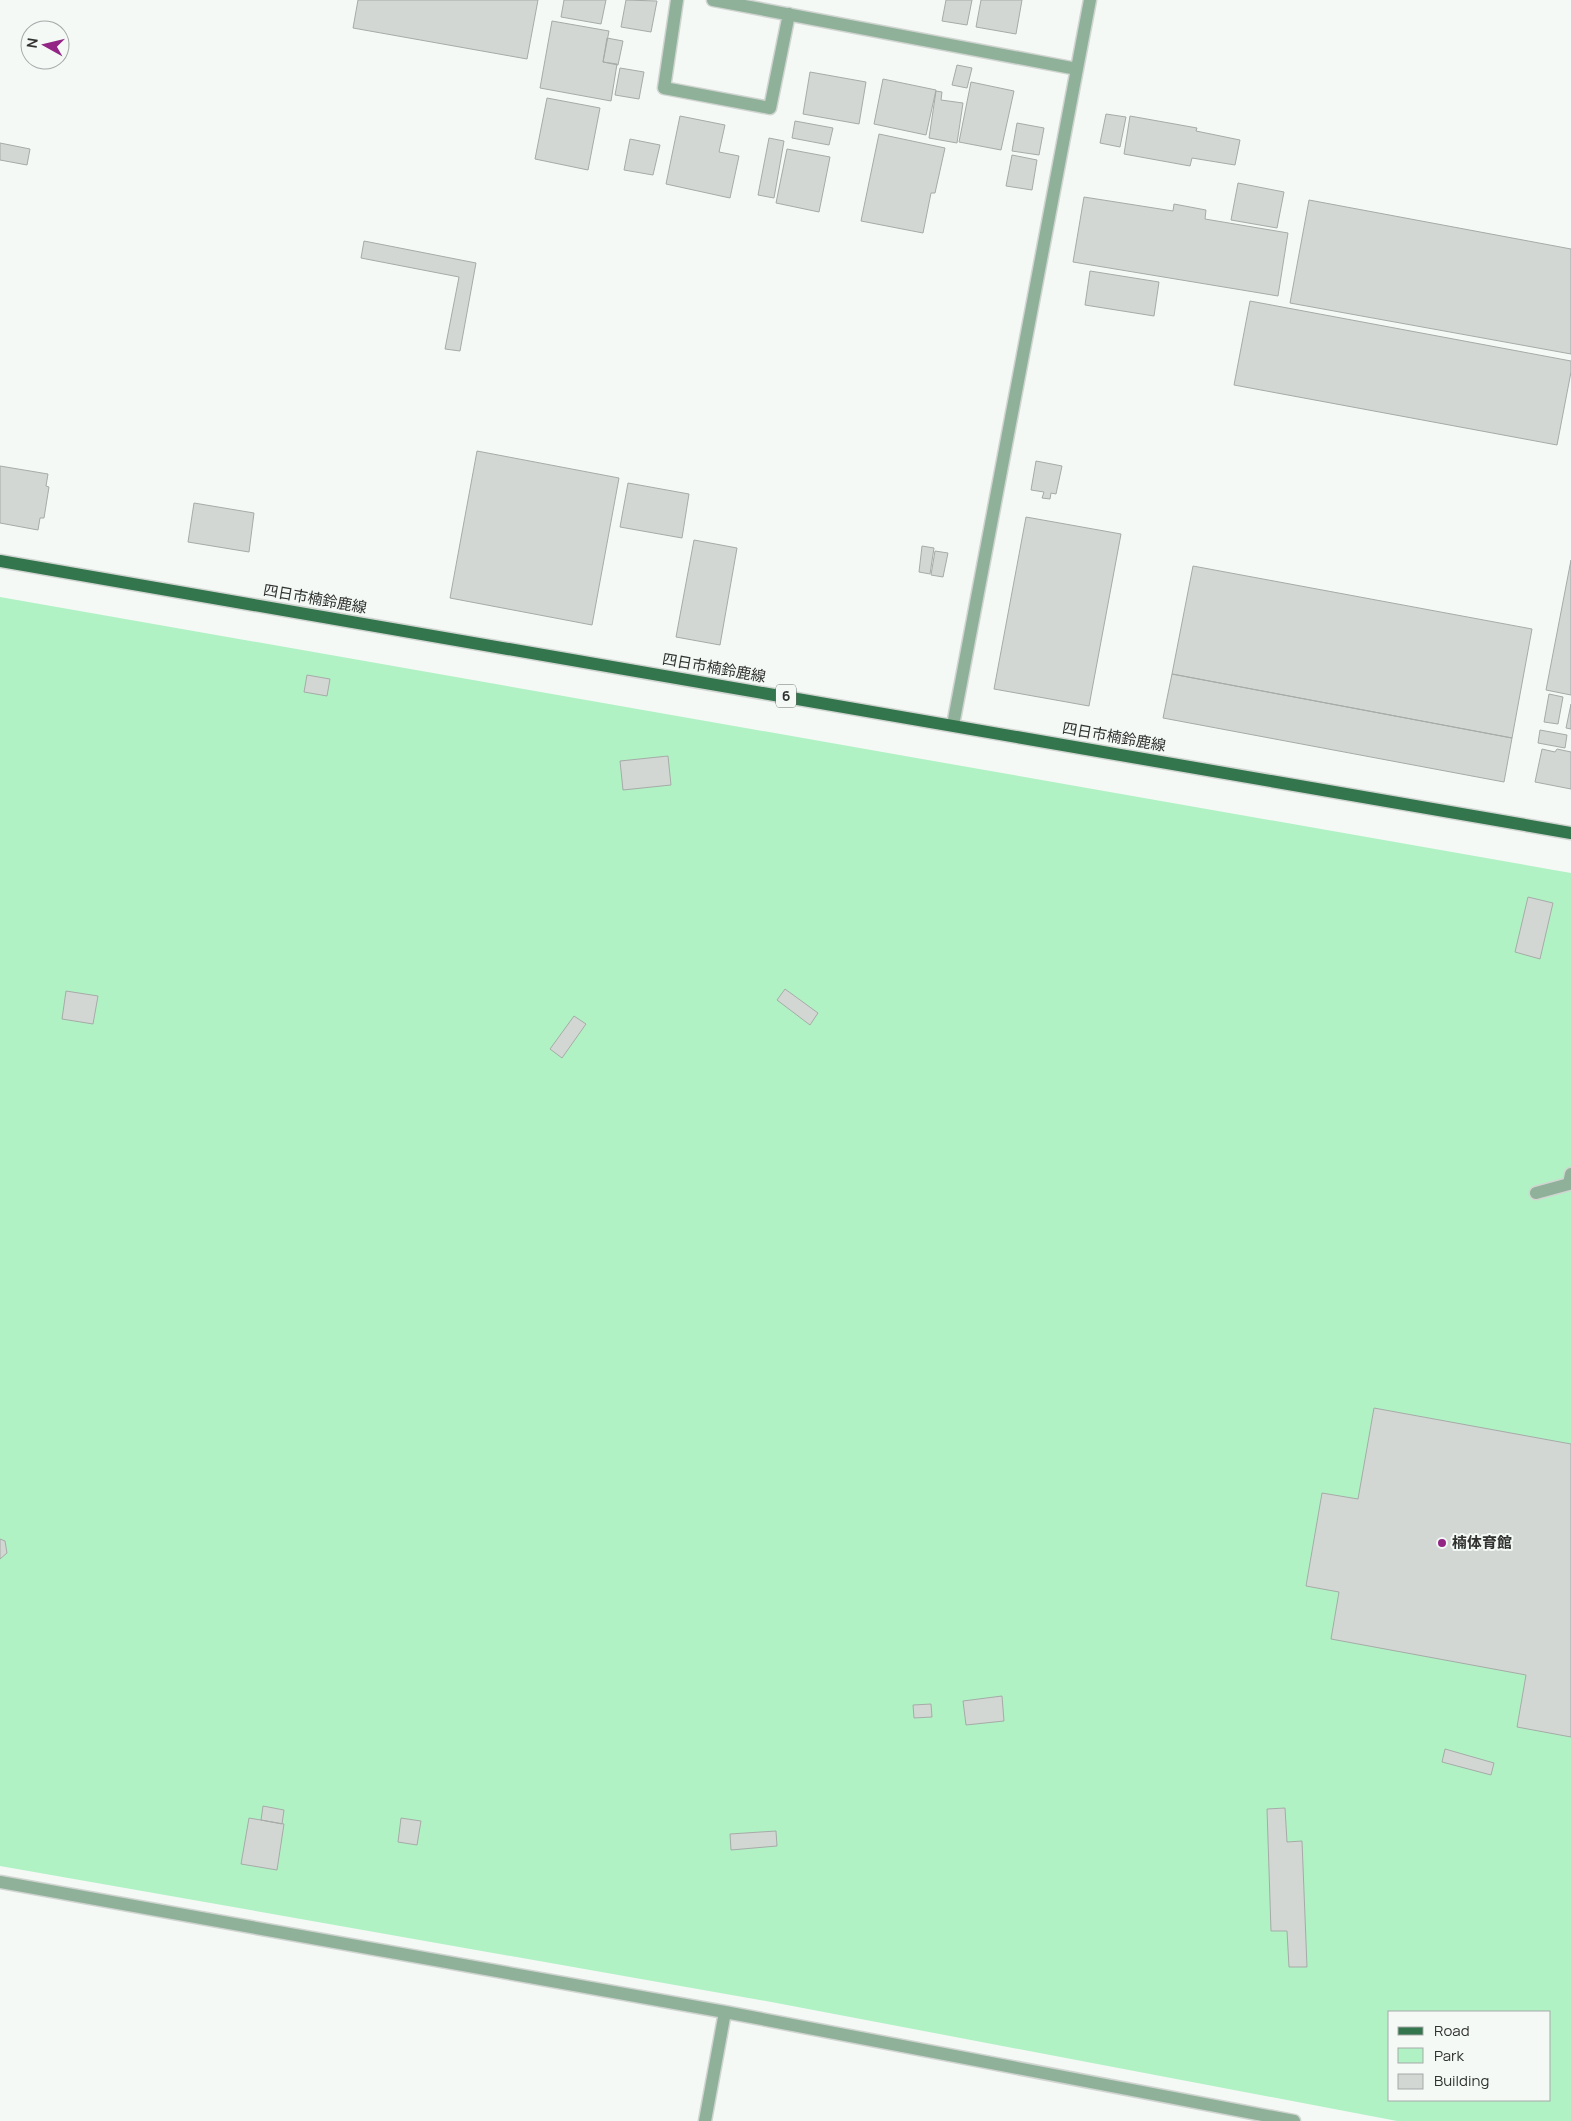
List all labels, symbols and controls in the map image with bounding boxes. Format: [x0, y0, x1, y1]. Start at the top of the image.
north arrow [20, 20, 70, 70]
text: N [22, 37, 42, 49]
street label: 四日市楠鈴鹿線 [262, 579, 369, 618]
street label: 四日市楠鈴鹿線 [661, 648, 768, 687]
road number: 6 [776, 684, 796, 708]
street label: 四日市楠鈴鹿線 [1061, 717, 1168, 756]
place label: 楠体育館 [1452, 1532, 1512, 1553]
marker: 楠体育館 [1436, 1537, 1448, 1549]
legend [1388, 2011, 1551, 2101]
text: Road [1434, 2020, 1470, 2041]
text: Park [1434, 2045, 1464, 2066]
text: Building [1434, 2070, 1489, 2091]

